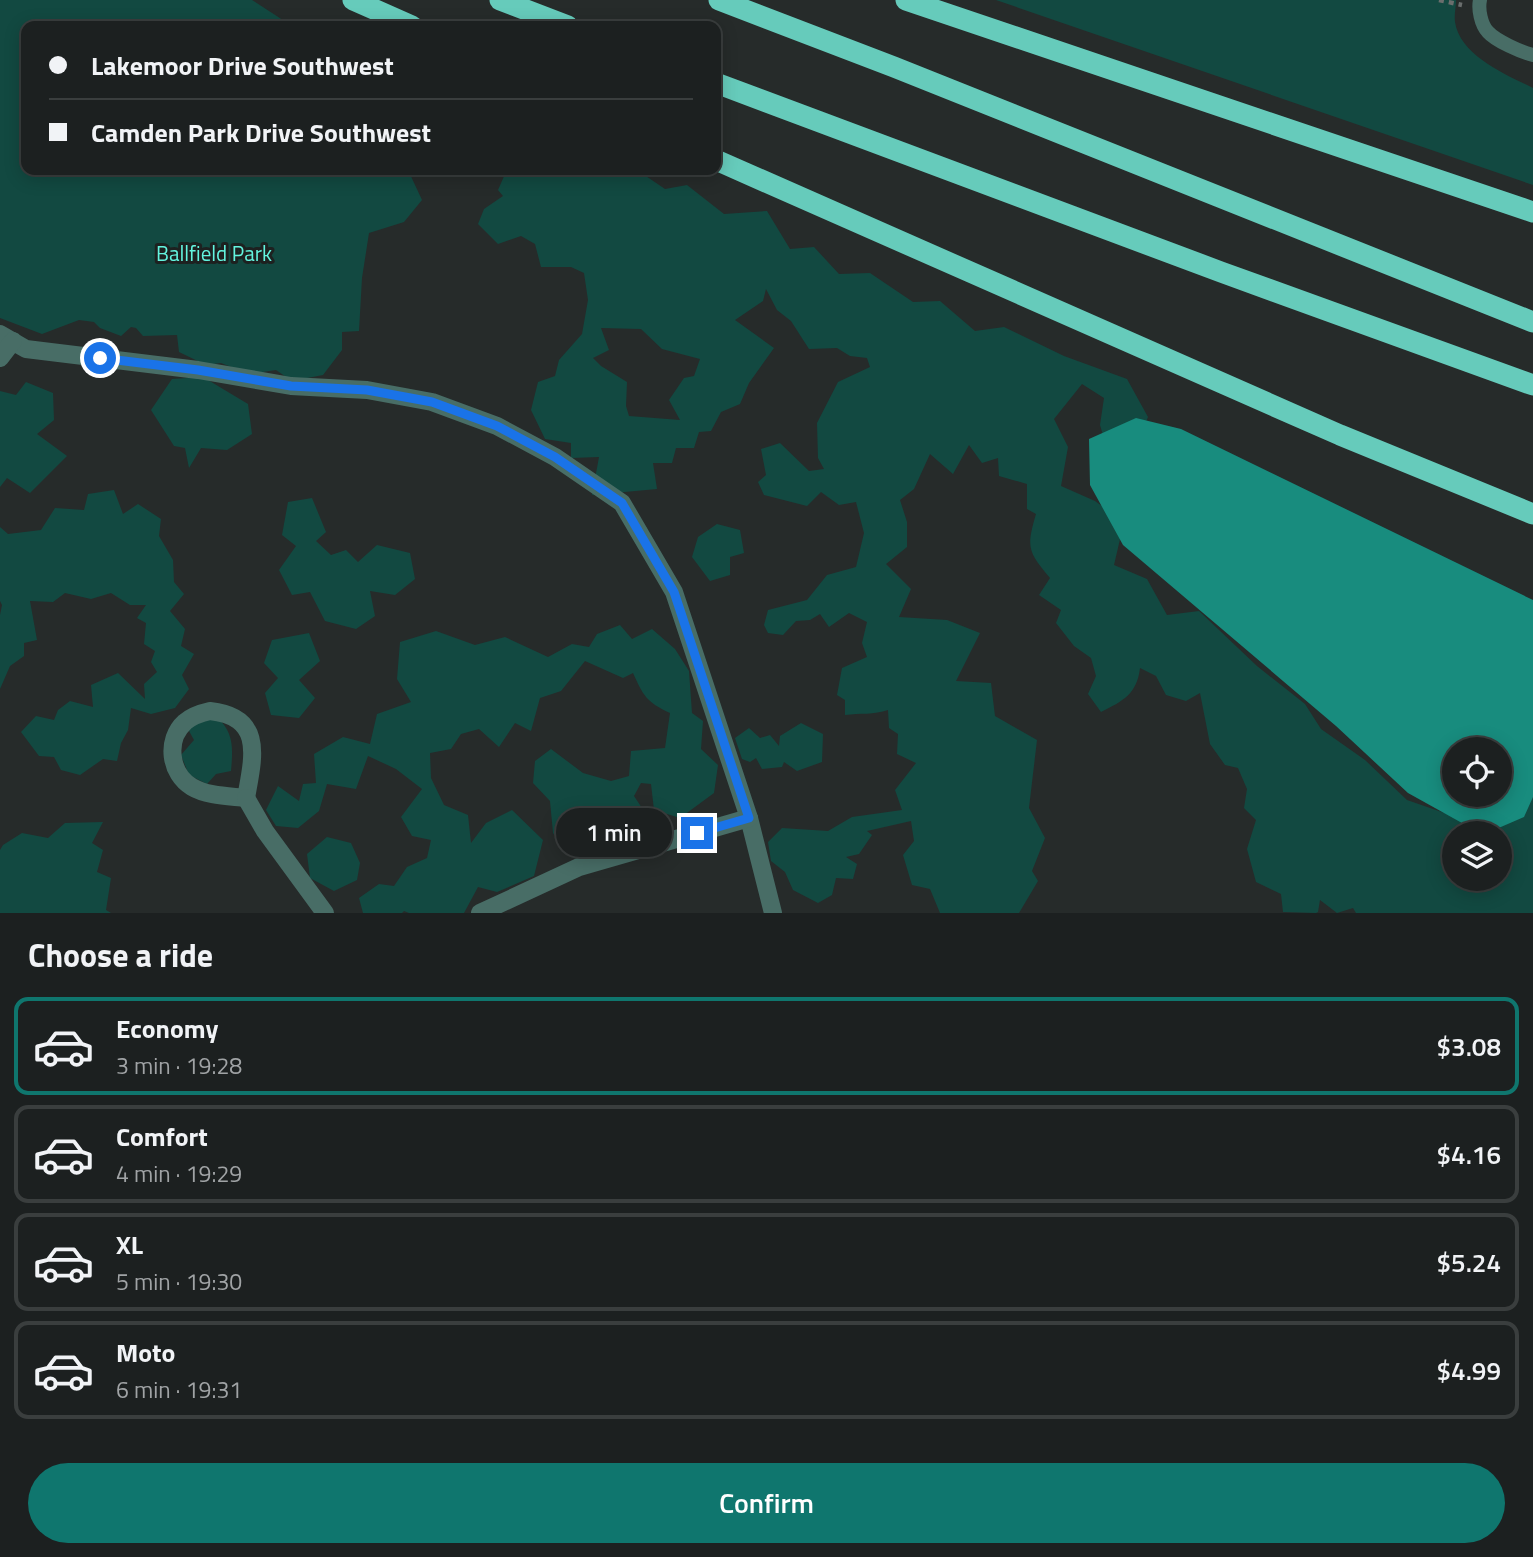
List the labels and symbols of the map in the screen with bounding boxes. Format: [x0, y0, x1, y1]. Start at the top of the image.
park label: Ballfield Park [156, 237, 272, 269]
route start [84, 342, 116, 374]
callout: 1 min [557, 808, 672, 858]
route end [681, 817, 713, 849]

